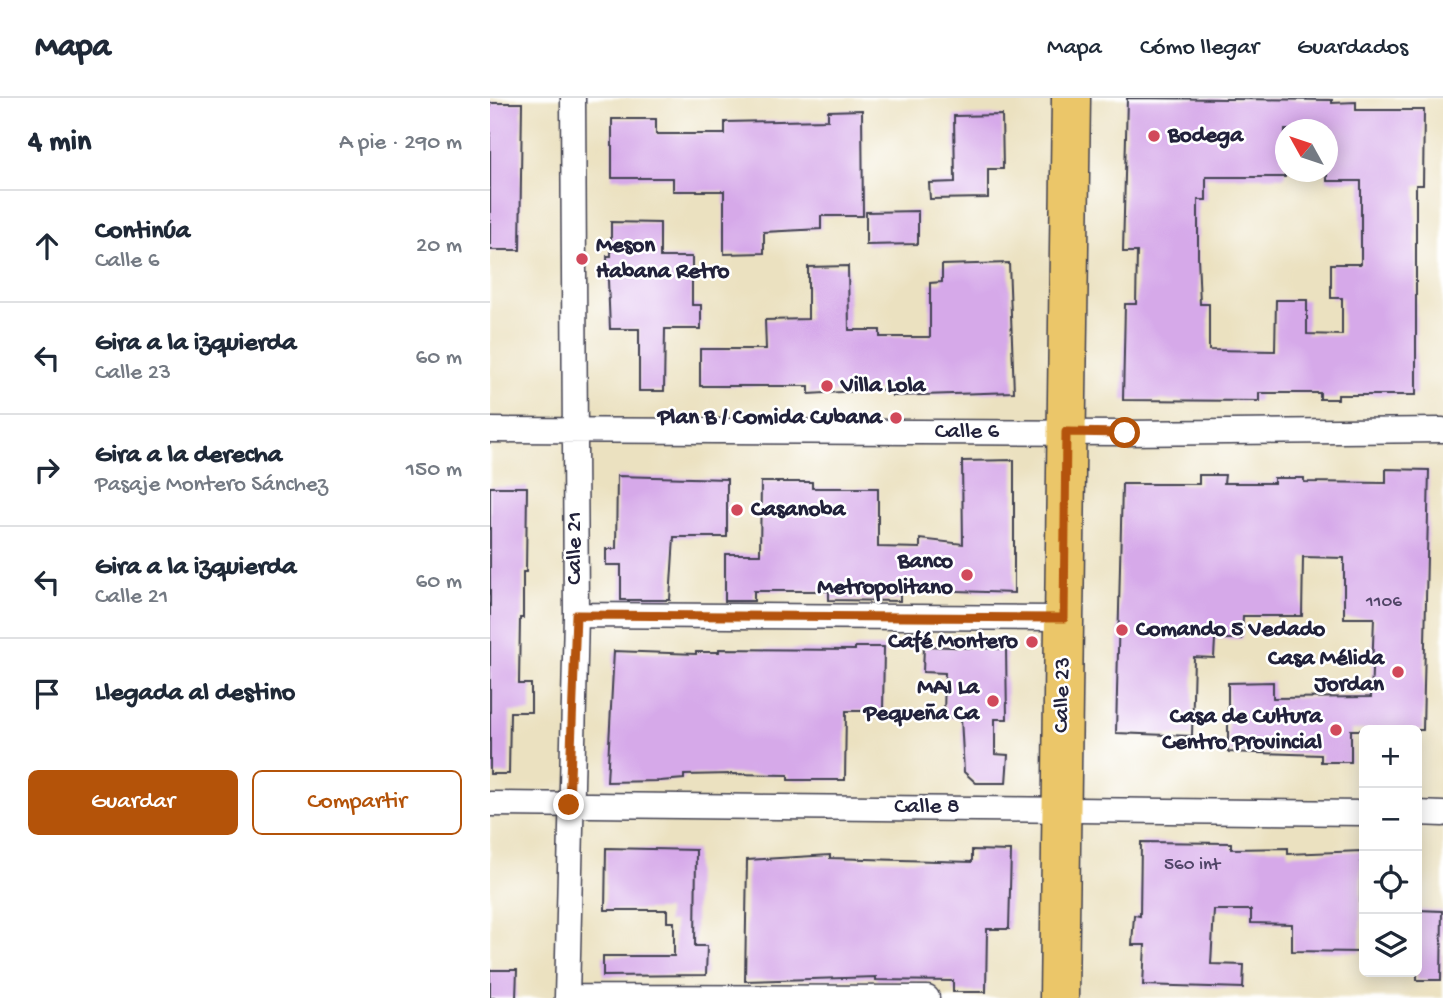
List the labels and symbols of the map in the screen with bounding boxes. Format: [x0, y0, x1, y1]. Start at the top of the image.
north arrow [1275, 119, 1338, 182]
place label: Bodega [1167, 123, 1244, 150]
marker: Bodega [1146, 128, 1162, 144]
place label: Meson Habana Retro [596, 233, 729, 286]
marker: Meson Habana Retro [574, 251, 590, 267]
place label: Villa Lola [840, 373, 927, 400]
marker: Villa Lola [819, 378, 835, 394]
place label: Plan B / Comida Cubana [656, 405, 883, 432]
marker: Plan B / Comida Cubana [888, 410, 904, 426]
route start [1109, 417, 1140, 448]
street label: Calle 6 [935, 419, 1000, 446]
place label: Casanoba [751, 497, 846, 524]
marker: Casanoba [729, 502, 745, 518]
street label: Calle 21 [562, 511, 589, 585]
place label: Banco Metropolitano [817, 549, 953, 602]
marker: Banco Metropolitano [959, 567, 975, 583]
house number: 1106 [1365, 591, 1402, 614]
place label: Comando 5 Vedado [1136, 617, 1325, 644]
marker: Comando 5 Vedado [1114, 622, 1130, 638]
place label: Café Montero [888, 629, 1018, 656]
marker: Café Montero [1024, 634, 1040, 650]
place label: Casa Mélida Jordan [1268, 646, 1385, 699]
street label: Calle 23 [1049, 657, 1077, 733]
marker: Casa Mélida Jordan [1390, 664, 1406, 680]
place label: MAI La Pequeña Ca [862, 675, 980, 728]
marker: MAI La Pequeña Ca [985, 693, 1001, 709]
place label: Casa de Cultura Centro Provincial [1162, 704, 1323, 757]
marker: Casa de Cultura Centro Provincial [1328, 722, 1344, 738]
route end [553, 789, 584, 820]
street label: Calle 8 [894, 794, 960, 821]
house number: 560 int [1164, 854, 1222, 877]

